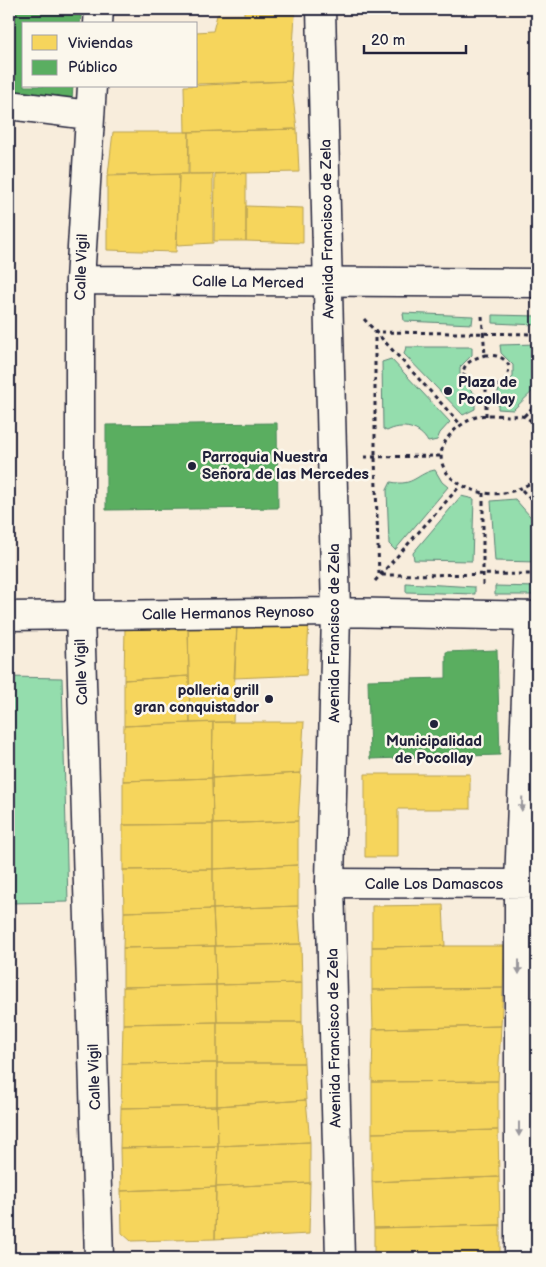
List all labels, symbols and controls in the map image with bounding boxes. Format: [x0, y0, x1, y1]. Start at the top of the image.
legend [22, 22, 198, 88]
scale bar [364, 22, 466, 54]
text: 20 m [371, 31, 405, 50]
text: Viviendas [68, 34, 133, 53]
text: Público [68, 58, 117, 77]
street label: Avenida Francisco de Zela [316, 139, 339, 319]
street label: Calle Vigil [71, 233, 92, 301]
street label: Calle La Merced [192, 272, 304, 293]
place label: Plaza de Pocollay [458, 373, 517, 409]
marker: Plaza de Pocollay [442, 385, 454, 397]
place label: Parroquia Nuestra Señora de las Mercedes [202, 448, 369, 484]
marker: Parroquia Nuestra Señora de las Mercedes [186, 460, 198, 472]
street label: Avenida Francisco de Zela [325, 543, 344, 723]
street label: Calle Hermanos Reynoso [142, 602, 314, 625]
street label: Calle Vigil [71, 638, 92, 706]
place label: polleria grill gran conquistador [134, 681, 260, 717]
marker: polleria grill gran conquistador [263, 693, 275, 705]
marker: Municipalidad de Pocollay [428, 718, 440, 730]
place label: Municipalidad de Pocollay [386, 732, 482, 768]
one-way arrow [517, 797, 525, 813]
street label: Calle Los Damascos [365, 875, 504, 894]
street label: Avenida Francisco de Zela [323, 948, 346, 1128]
one-way arrow [515, 959, 523, 975]
street label: Calle Vigil [84, 1043, 105, 1111]
one-way arrow [515, 1122, 523, 1138]

